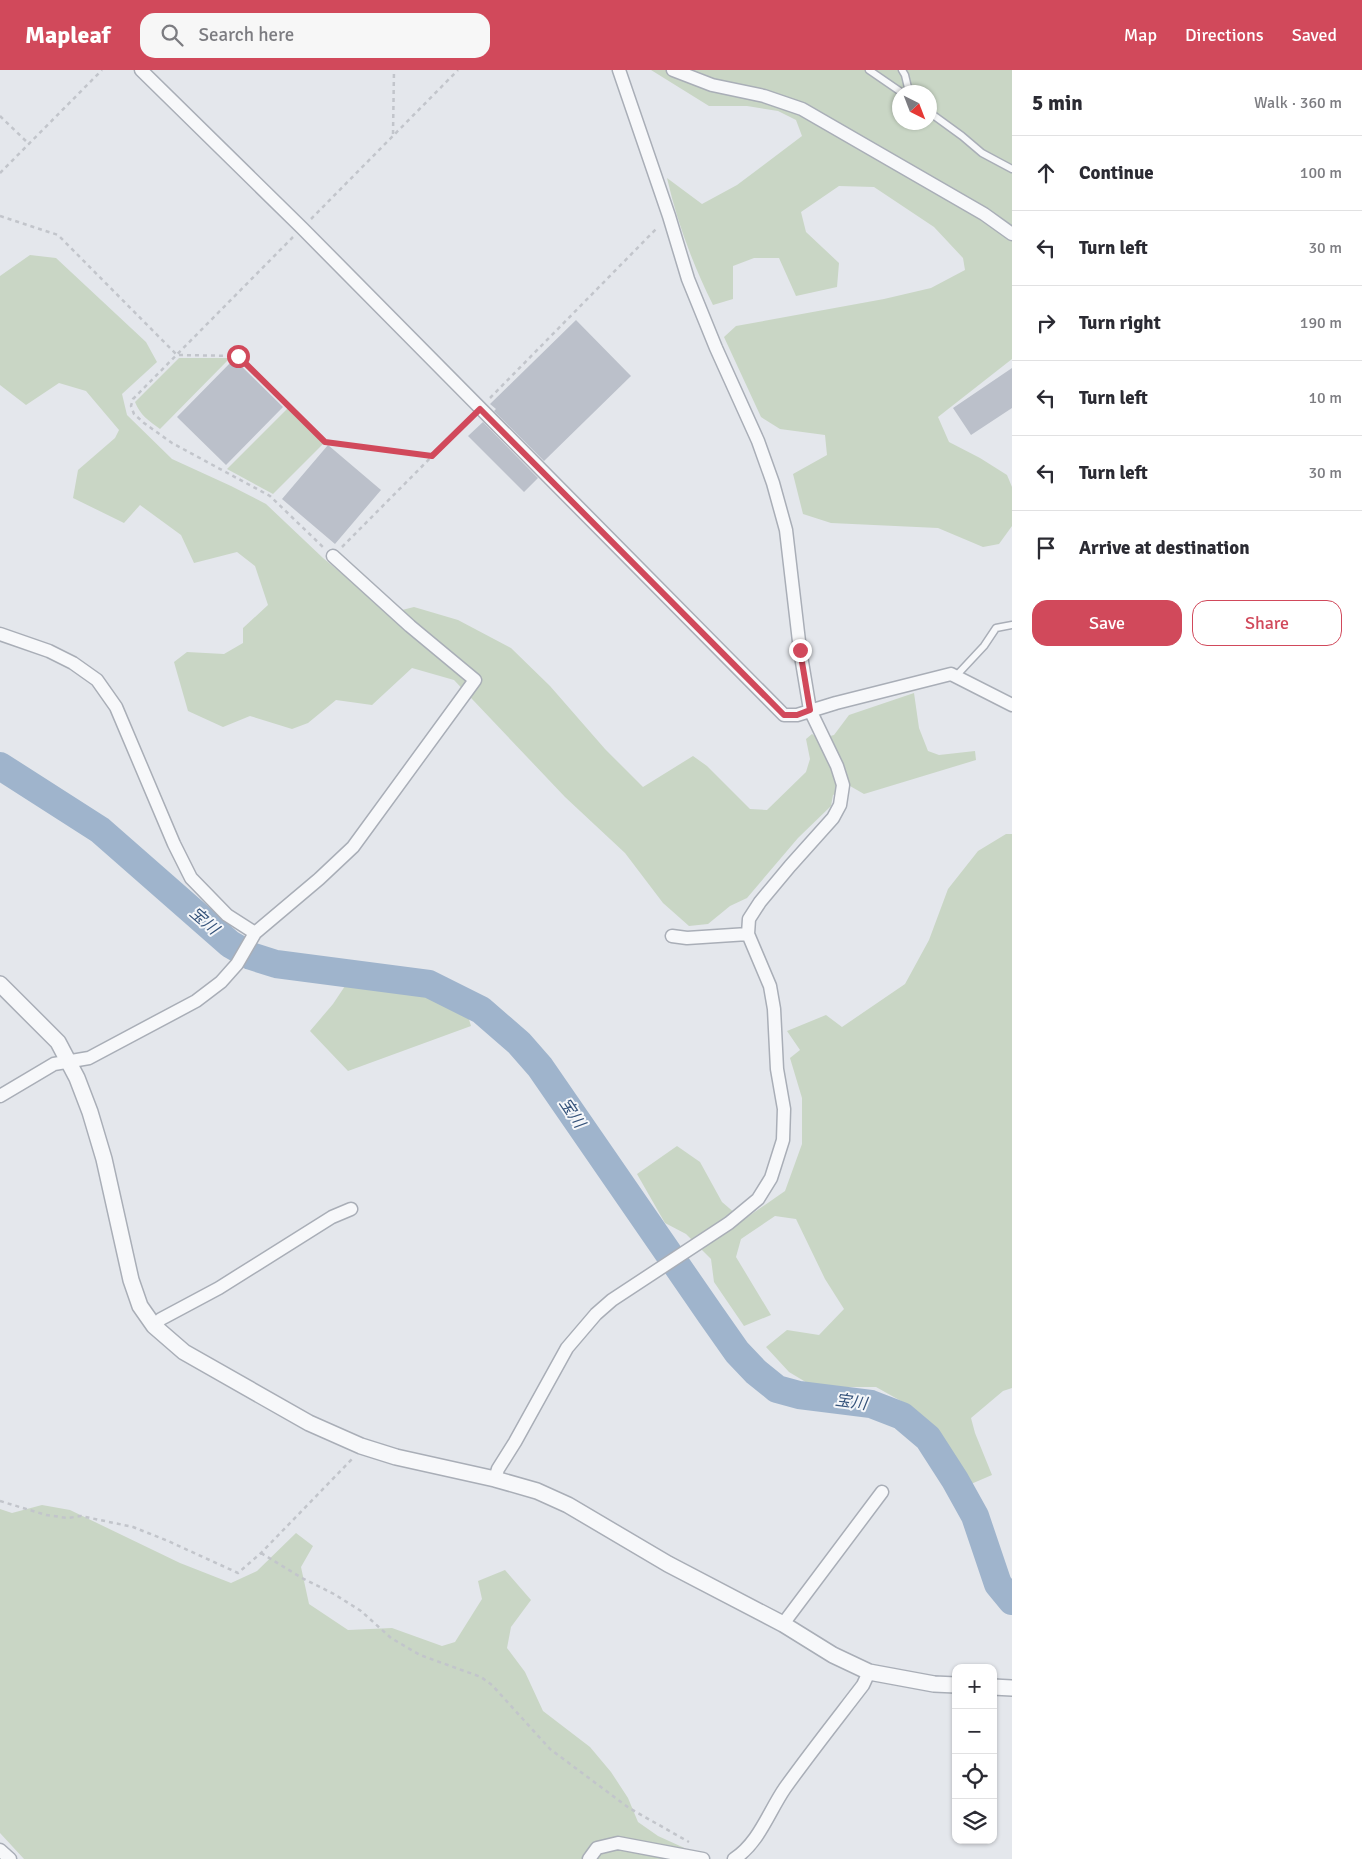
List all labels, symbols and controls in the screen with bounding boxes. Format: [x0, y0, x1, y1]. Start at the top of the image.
search box [140, 13, 490, 58]
text: Mapleaf [25, 20, 110, 50]
icon: search [158, 21, 186, 49]
text: Search here [198, 23, 294, 47]
text: Map [1124, 24, 1157, 46]
text: Directions [1185, 24, 1264, 46]
text: Saved [1292, 24, 1337, 46]
north arrow [892, 85, 937, 130]
text: 5 min [1032, 90, 1083, 116]
text: Walk · 360 m [1254, 93, 1342, 113]
icon: ahead [1032, 159, 1060, 187]
text: Continue [1079, 161, 1154, 185]
text: 100 m [1300, 163, 1342, 183]
icon: left [1032, 234, 1060, 262]
text: Turn left [1079, 236, 1148, 260]
text: 30 m [1308, 238, 1342, 258]
icon: right [1032, 309, 1060, 337]
text: Turn right [1079, 311, 1161, 335]
text: 190 m [1300, 313, 1342, 333]
route start [227, 345, 250, 368]
icon: left [1032, 384, 1060, 412]
text: Turn left [1079, 386, 1148, 410]
text: 10 m [1308, 388, 1342, 408]
icon: left [1032, 459, 1060, 487]
text: Turn left [1079, 461, 1148, 485]
text: 30 m [1308, 463, 1342, 483]
icon: arrive [1032, 534, 1060, 562]
text: Arrive at destination [1079, 536, 1250, 560]
button: Save [1032, 600, 1182, 646]
button: Share [1192, 600, 1342, 646]
route end [789, 639, 812, 662]
water label: 宝川 [185, 903, 224, 940]
water label: 宝川 [555, 1094, 590, 1134]
water label: 宝川 [834, 1390, 870, 1414]
map controls [952, 1664, 997, 1844]
button: + [952, 1664, 997, 1709]
button: − [952, 1709, 997, 1754]
button: locate [952, 1754, 997, 1799]
button: layers [952, 1799, 997, 1844]

